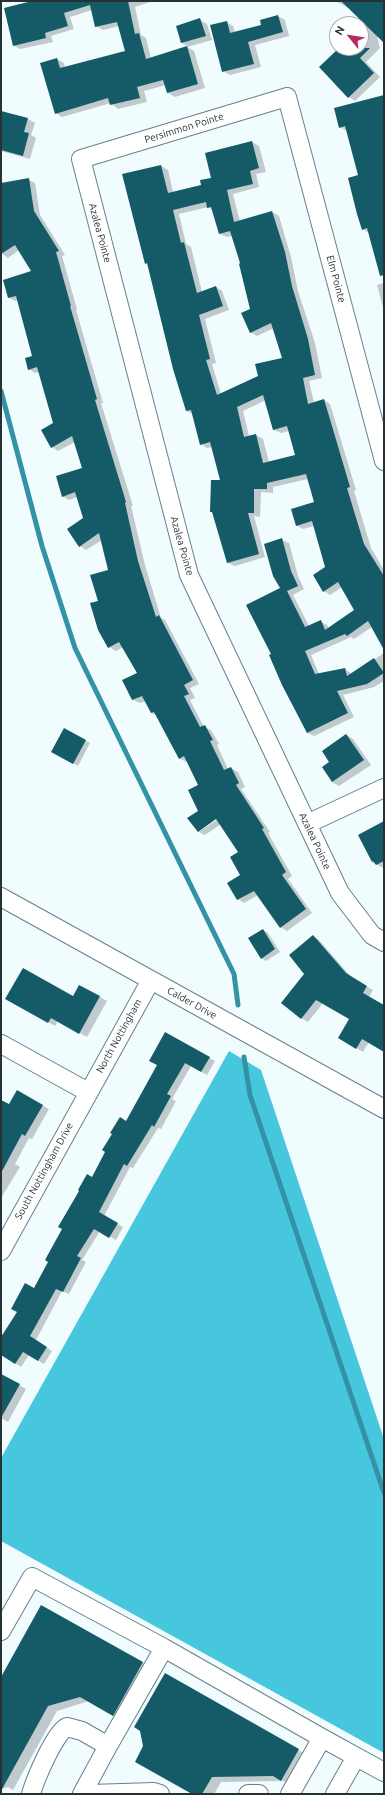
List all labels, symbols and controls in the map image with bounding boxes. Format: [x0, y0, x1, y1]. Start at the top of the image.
north arrow [329, 16, 369, 56]
text: N [332, 24, 347, 37]
street label: Persimmon Pointe [143, 110, 225, 146]
street label: Azalea Pointe [86, 202, 114, 264]
street label: Elm Pointe [324, 254, 348, 304]
street label: Azalea Pointe [168, 515, 196, 577]
street label: Azalea Pointe [297, 811, 333, 871]
street label: Calder Drive [165, 984, 219, 1022]
street label: North Nottingham [94, 997, 144, 1075]
street label: South Nottingham Drive [12, 1120, 76, 1222]

